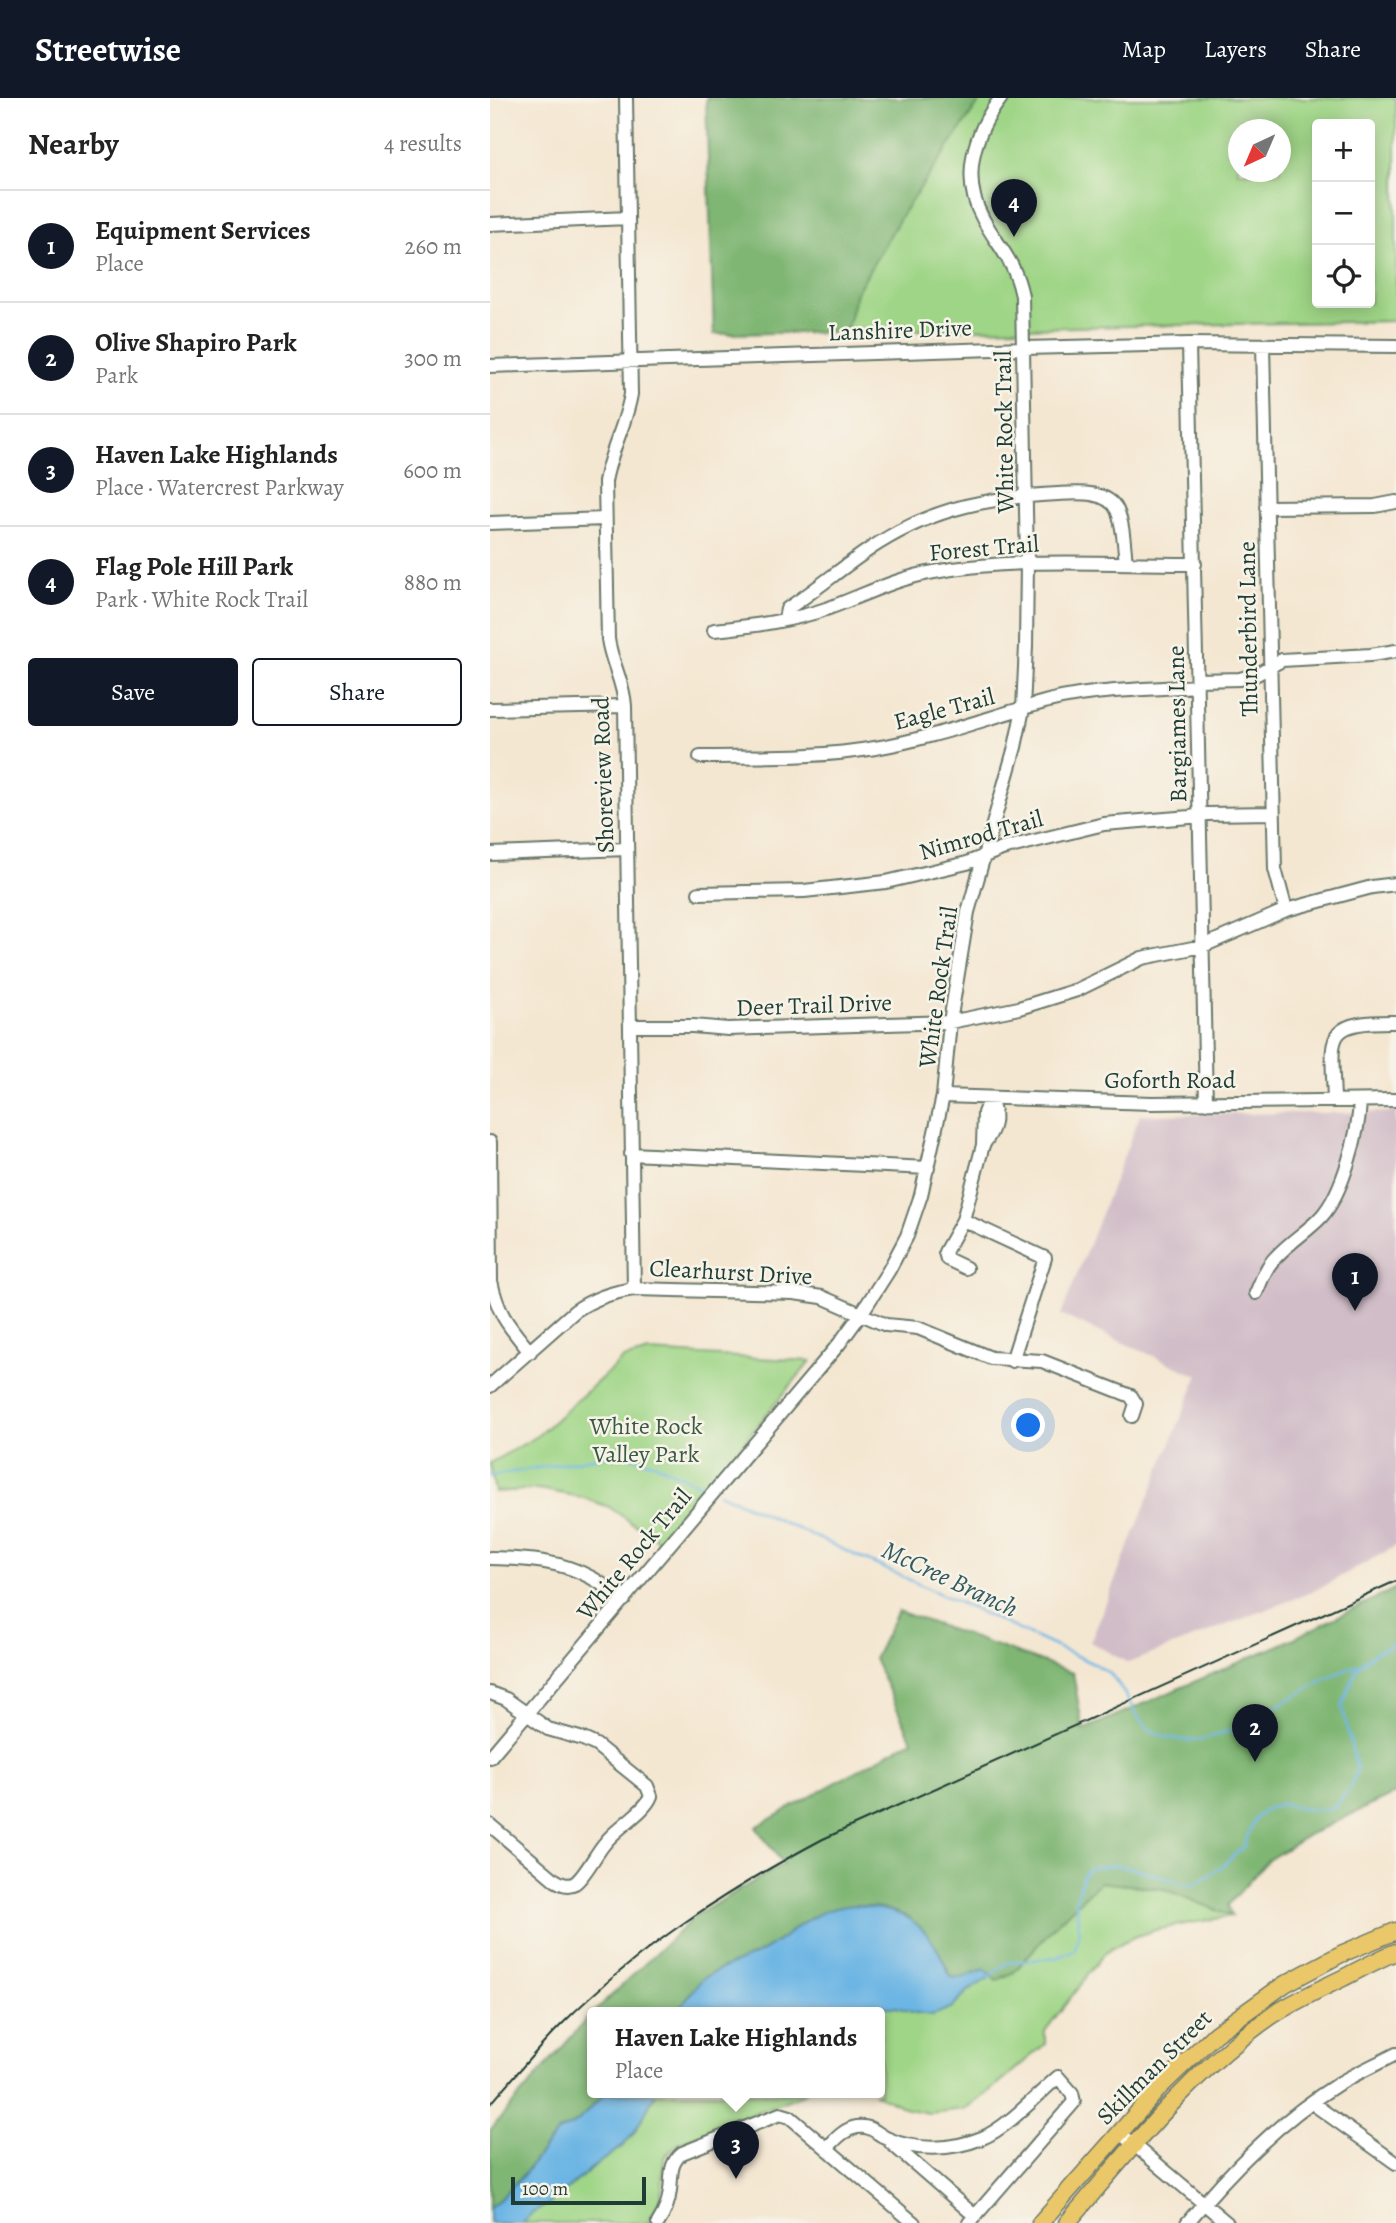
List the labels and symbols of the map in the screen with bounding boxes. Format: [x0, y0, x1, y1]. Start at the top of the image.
north arrow [1228, 119, 1291, 182]
pin: 4 [991, 179, 1037, 237]
street label: Lanshire Drive [827, 311, 973, 349]
street label: White Rock Trail [987, 350, 1021, 515]
street label: Forest Trail [928, 527, 1040, 569]
street label: Thunderbird Lane [1230, 541, 1266, 717]
street label: Bargiames Lane [1160, 645, 1194, 803]
street label: Eagle Trail [890, 680, 998, 738]
street label: Shoreview Road [584, 696, 622, 854]
street label: Nimrod Trail [915, 802, 1047, 868]
street label: White Rock Trail [911, 904, 965, 1071]
street label: Deer Trail Drive [735, 986, 893, 1024]
street label: Goforth Road [1104, 1064, 1236, 1096]
street label: Clearhurst Drive [649, 1252, 813, 1292]
pin: 1 [1332, 1253, 1378, 1311]
your location [1011, 1408, 1045, 1442]
park label: White Rock Valley Park [588, 1410, 703, 1470]
street label: White Rock Trail [569, 1481, 699, 1628]
water label: McCree Branch [876, 1532, 1024, 1626]
pin: 2 [1232, 1704, 1278, 1762]
street label: Skillman Street [1089, 2002, 1219, 2132]
pin: 3 [713, 2121, 759, 2179]
scale bar [511, 2174, 646, 2206]

